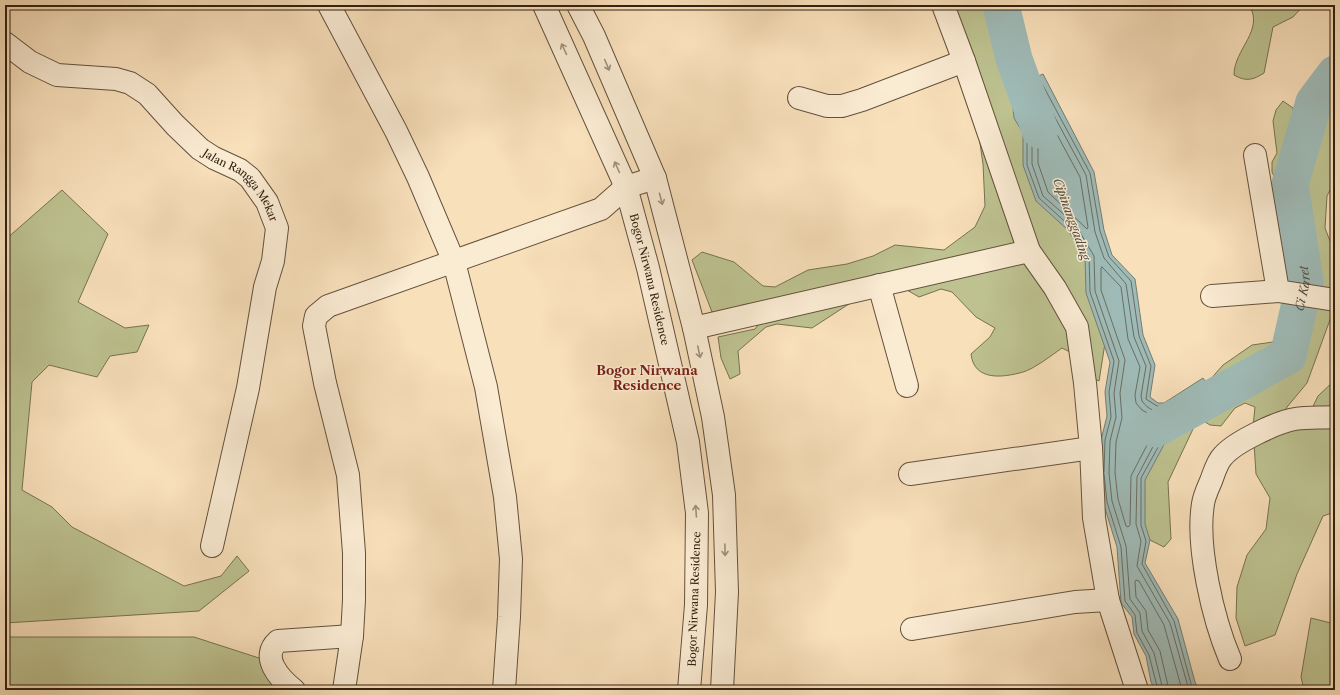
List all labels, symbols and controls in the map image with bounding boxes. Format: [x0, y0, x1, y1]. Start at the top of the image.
one-way arrow [560, 43, 567, 55]
one-way arrow [604, 59, 611, 71]
street label: Jalan Rangga Mekar [199, 145, 281, 224]
one-way arrow [613, 162, 621, 174]
water label: Cipinanggading [1050, 176, 1094, 264]
one-way arrow [657, 192, 665, 205]
street label: Bogor Nirwana Residence [626, 212, 673, 347]
water label: Ci Karet [1291, 264, 1312, 312]
one-way arrow [695, 345, 703, 358]
district label: Bogor Nirwana Residence [596, 362, 698, 393]
one-way arrow [693, 505, 700, 518]
street label: Bogor Nirwana Residence [685, 531, 703, 667]
one-way arrow [722, 543, 729, 556]

